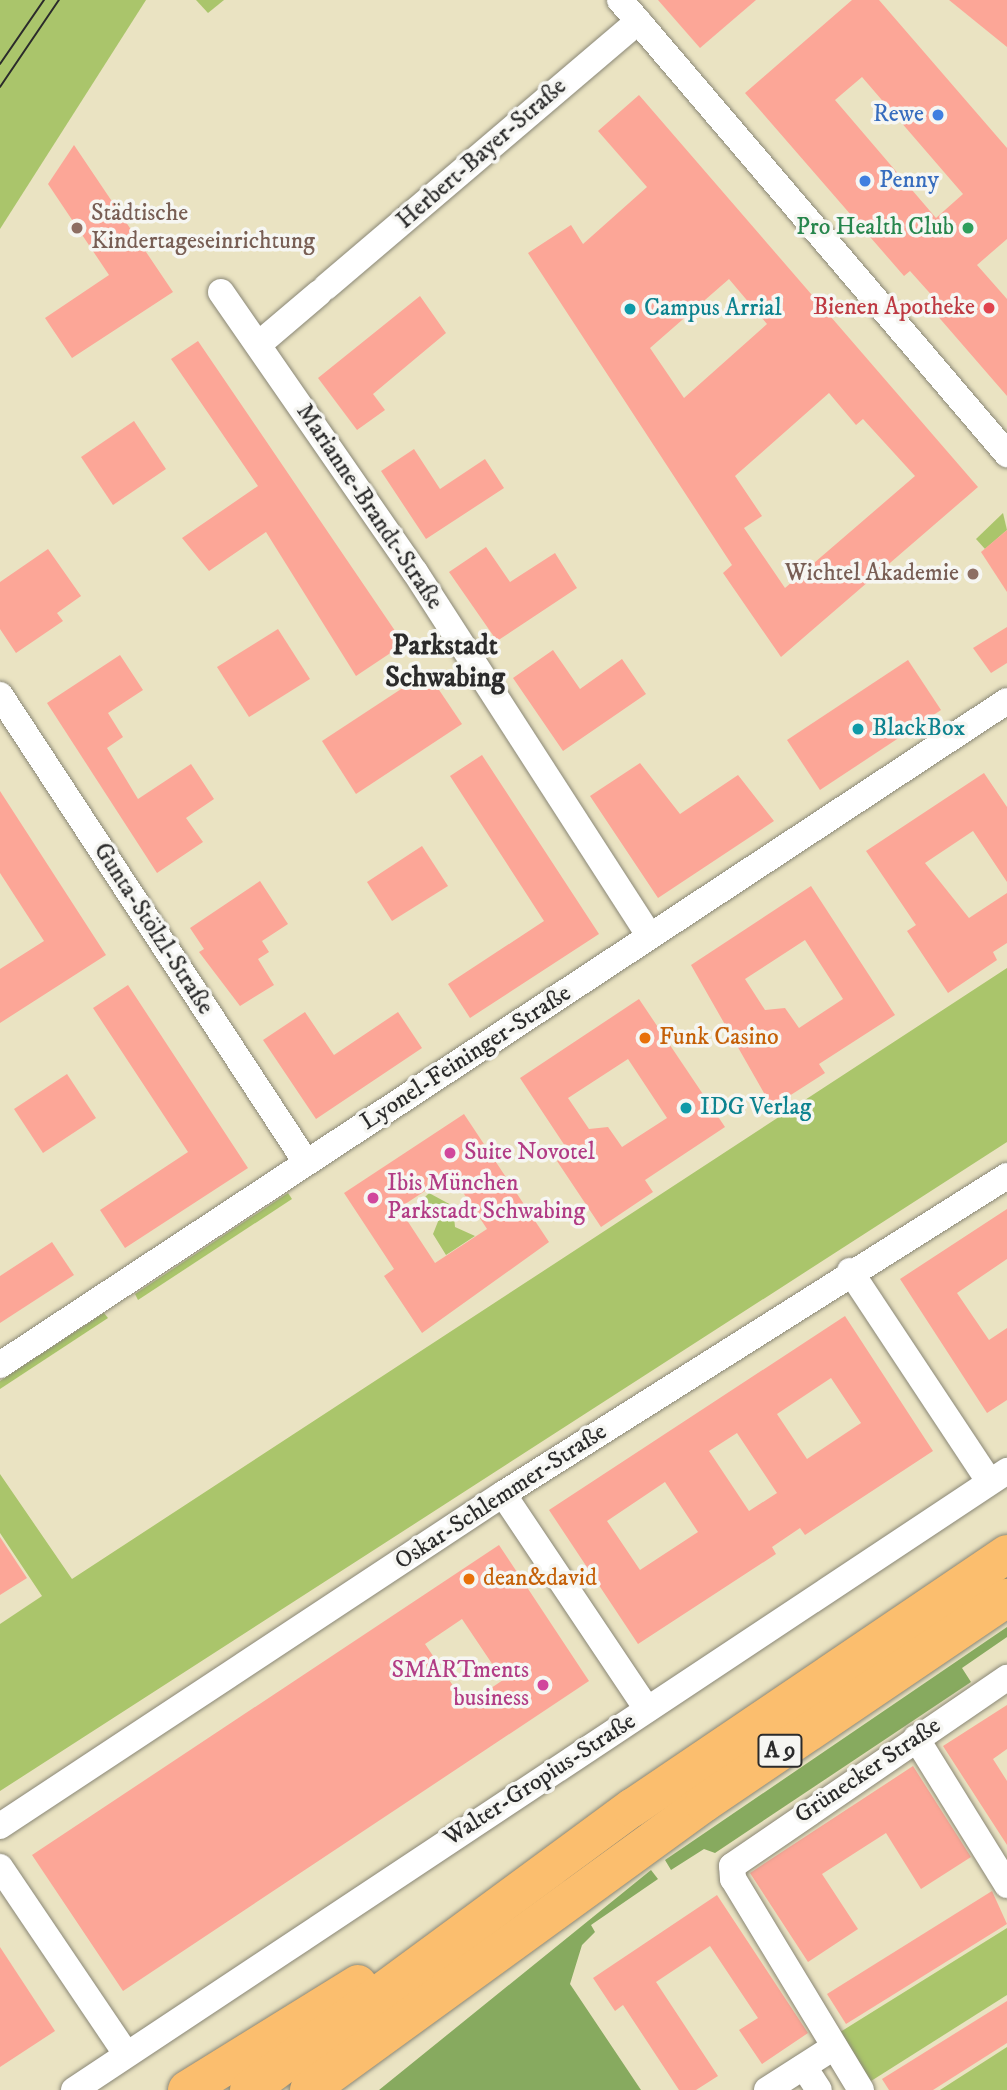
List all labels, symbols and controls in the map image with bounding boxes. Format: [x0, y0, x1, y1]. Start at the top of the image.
street label: Herbert-Bayer-Straße [391, 73, 573, 235]
place label: Rewe [873, 101, 924, 129]
marker: Rewe [930, 107, 946, 123]
place label: Penny [879, 167, 939, 195]
marker: Penny [857, 173, 873, 189]
place label: Städtische Kindertageseinrichtung [91, 200, 315, 256]
place label: Pro Health Club [796, 214, 954, 242]
marker: Städtische Kindertageseinrichtung [69, 220, 85, 236]
marker: Pro Health Club [960, 220, 976, 236]
place label: Bienen Apotheke [813, 294, 975, 322]
place label: Campus Arrial [644, 295, 782, 323]
marker: Bienen Apotheke [981, 300, 997, 316]
marker: Campus Arrial [622, 301, 638, 317]
street label: Marianne-Brandt-Straße [289, 399, 449, 615]
place label: Wichtel Akademie [785, 560, 959, 588]
marker: Wichtel Akademie [965, 566, 981, 582]
district label: Parkstadt Schwabing [385, 629, 505, 695]
place label: BlackBox [872, 715, 965, 743]
marker: BlackBox [850, 721, 866, 737]
street label: Gunta-Stölzl-Straße [87, 838, 219, 1020]
street label: Lyonel-Feininger-Straße [355, 979, 577, 1137]
place label: Funk Casino [659, 1024, 779, 1052]
marker: Funk Casino [637, 1030, 653, 1046]
place label: IDG Verlag [700, 1094, 811, 1122]
marker: IDG Verlag [678, 1100, 694, 1116]
place label: Suite Novotel [464, 1139, 595, 1167]
marker: Suite Novotel [442, 1145, 458, 1161]
place label: Ibis München Parkstadt Schwabing [387, 1170, 585, 1226]
marker: Ibis München Parkstadt Schwabing [365, 1190, 381, 1206]
street label: Oskar-Schlemmer-Straße [390, 1418, 612, 1576]
place label: dean&david [483, 1565, 597, 1593]
marker: dean&david [461, 1571, 477, 1587]
place label: SMARTments business [391, 1657, 529, 1713]
marker: SMARTments business [535, 1677, 551, 1693]
street label: Walter-Gropius-Straße [439, 1707, 641, 1853]
street label: Grünecker Straße [790, 1712, 946, 1830]
road number: A 9 [757, 1732, 803, 1770]

